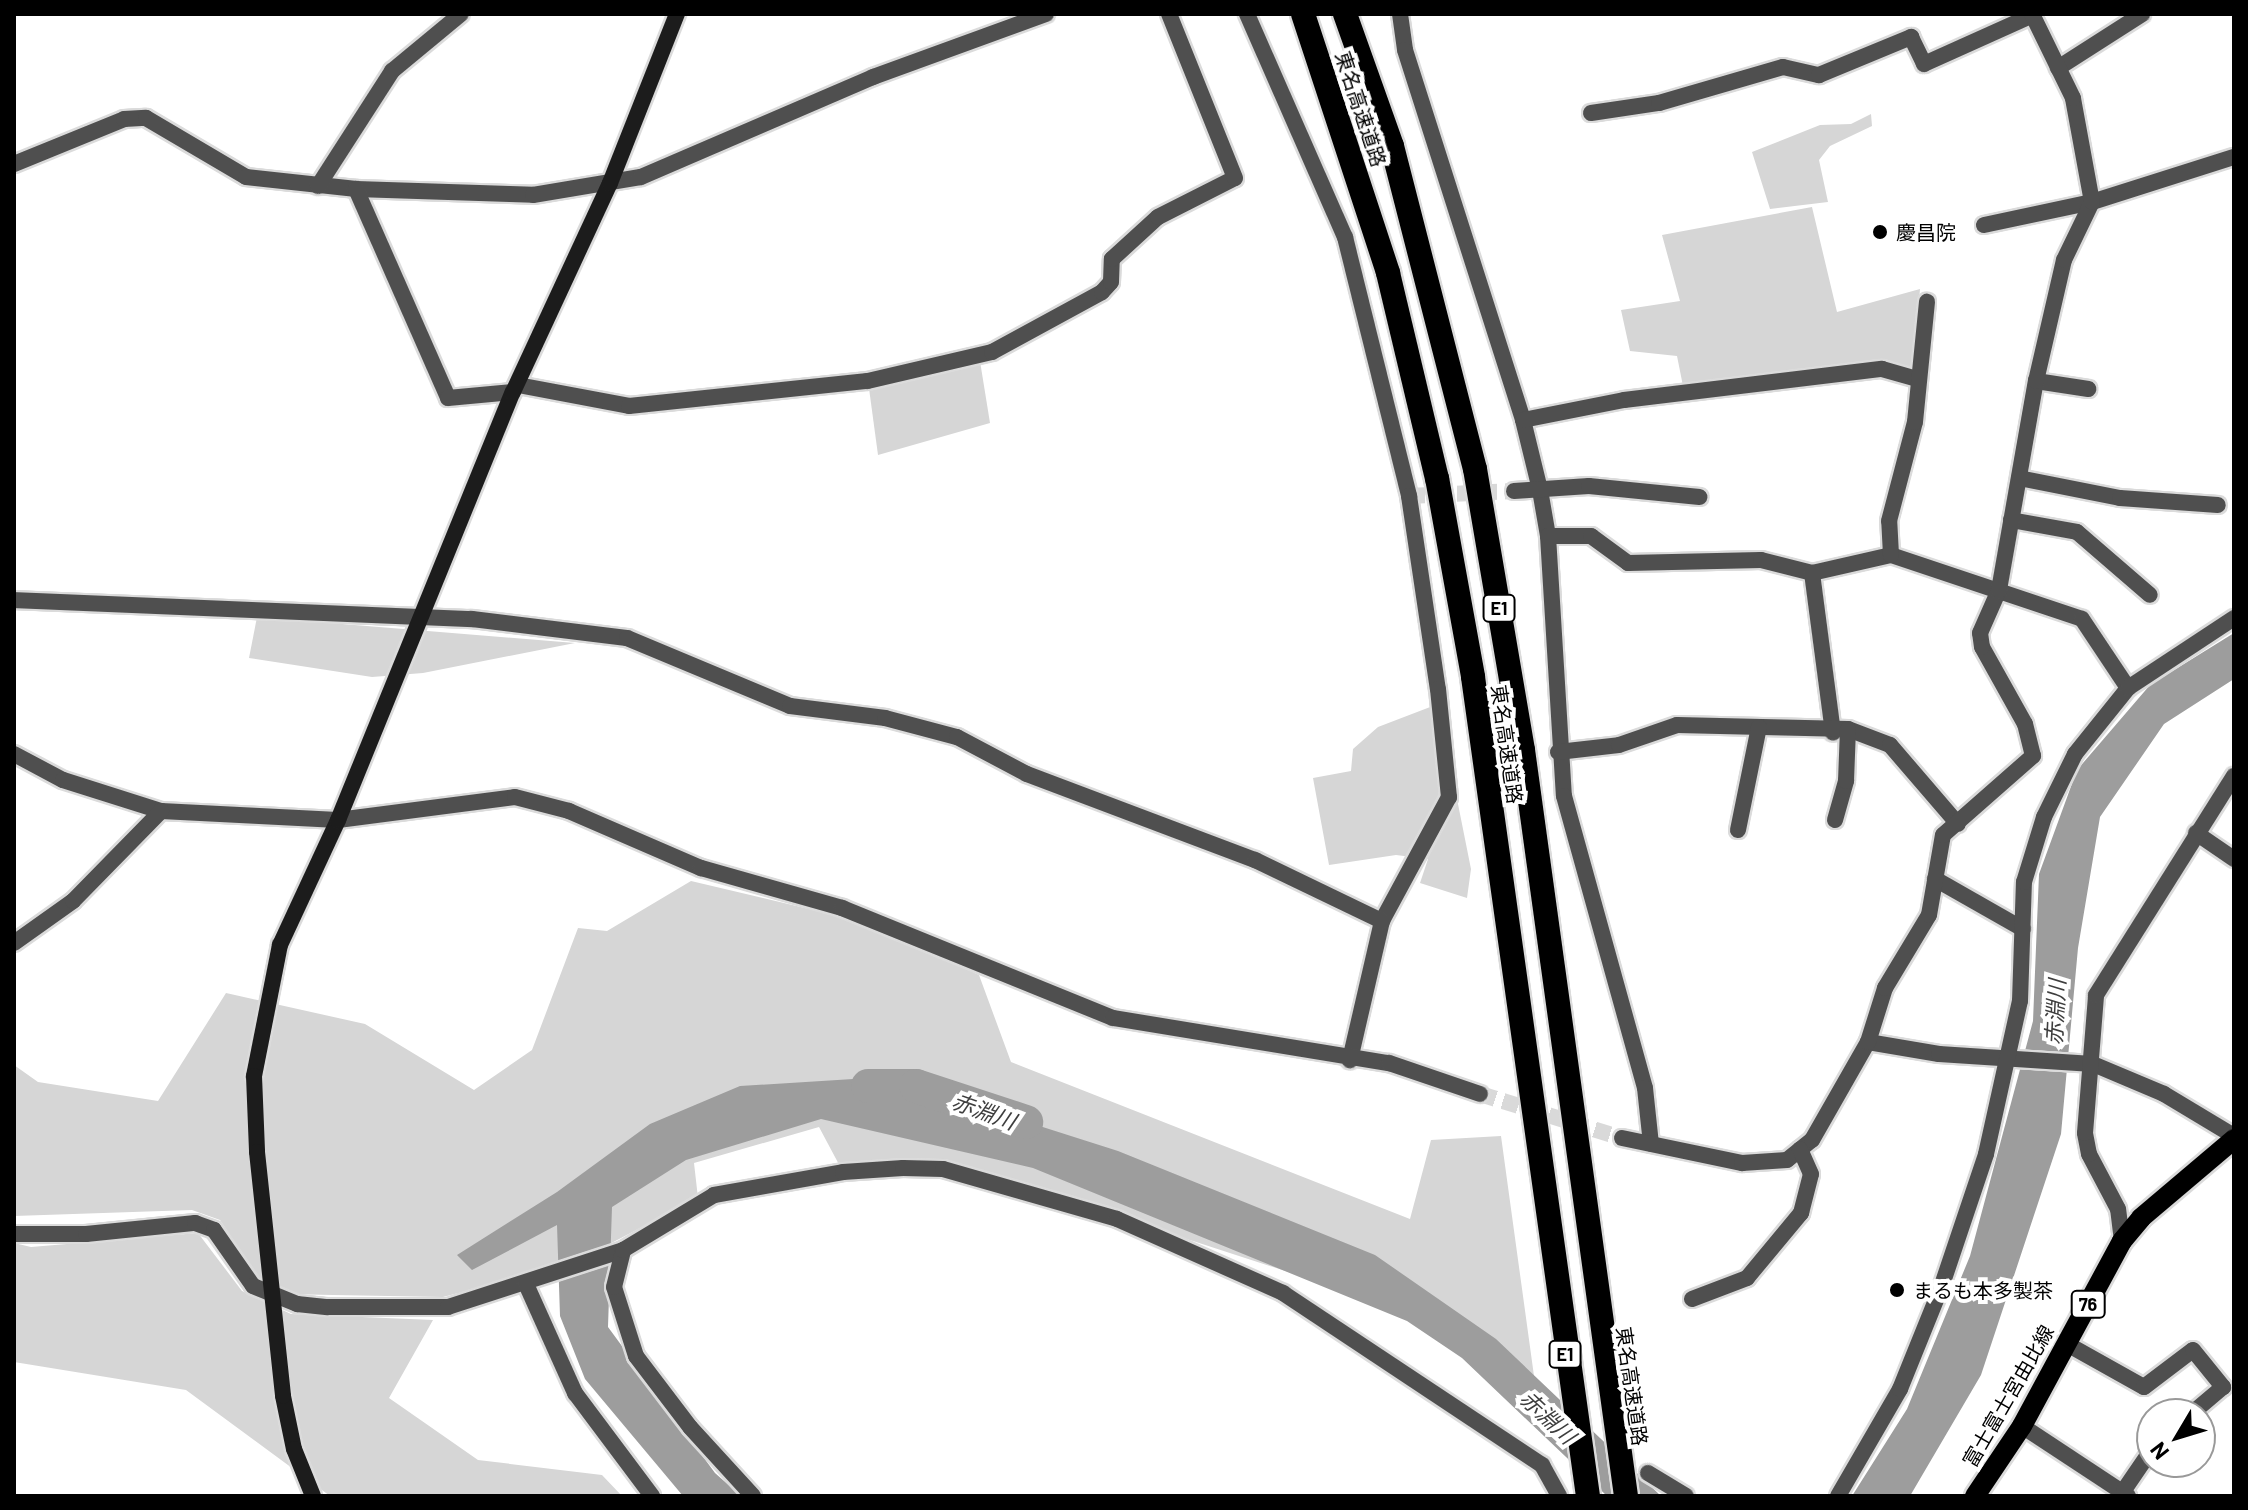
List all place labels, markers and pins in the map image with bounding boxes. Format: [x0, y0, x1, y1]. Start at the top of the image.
place label: 慶昌院 [1896, 220, 1956, 244]
marker: 慶昌院 [1871, 223, 1889, 241]
place label: まるも本多製茶 [1913, 1278, 2053, 1302]
marker: まるも本多製茶 [1888, 1281, 1906, 1299]

